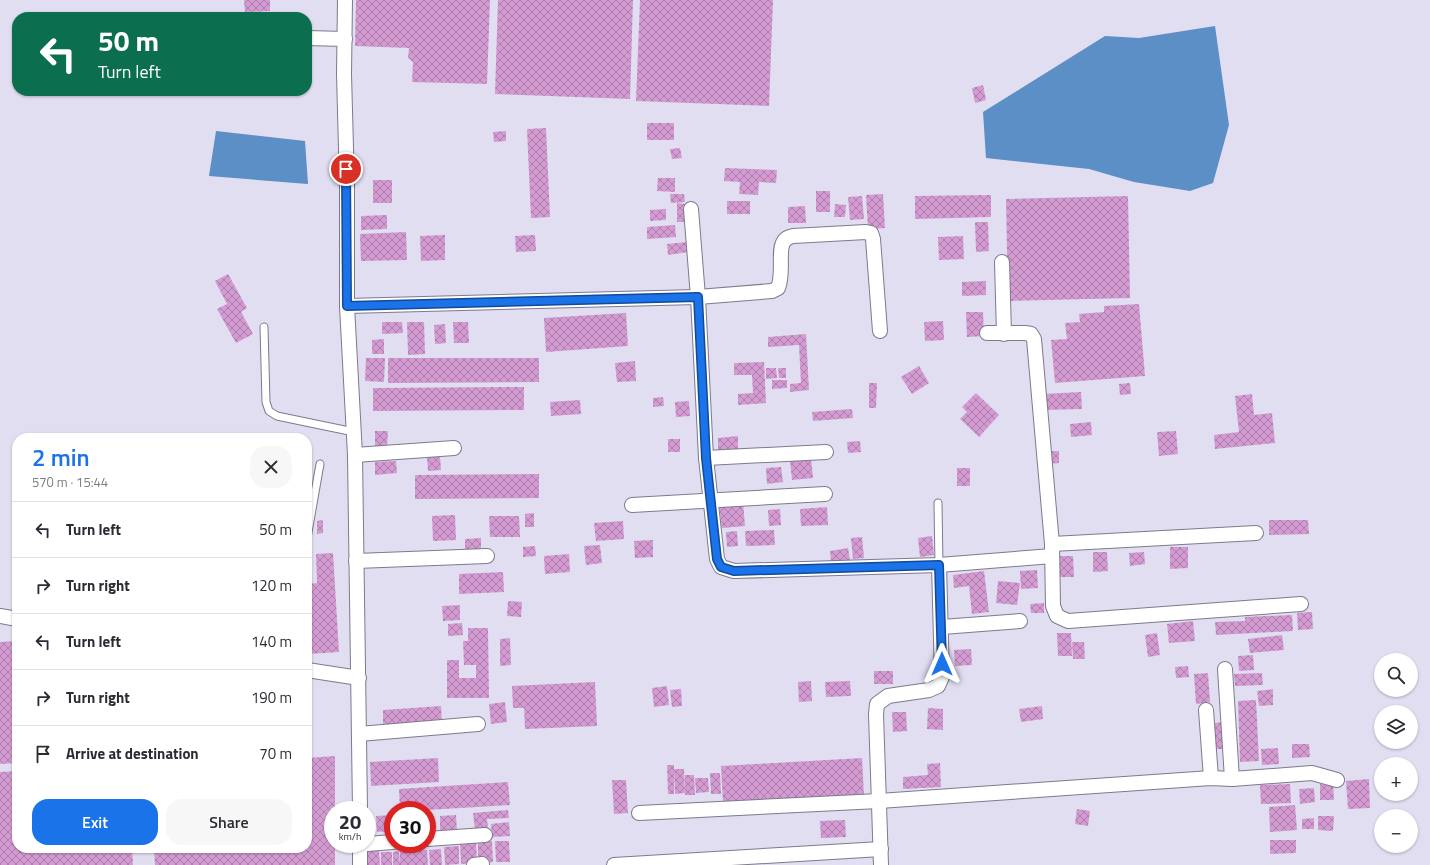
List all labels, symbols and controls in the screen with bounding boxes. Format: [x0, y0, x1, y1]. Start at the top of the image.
text: 50 m [98, 19, 159, 62]
icon: left [32, 28, 84, 80]
text: Turn left [98, 58, 161, 85]
pin [329, 152, 363, 186]
icon: arrive [335, 158, 357, 180]
text: 2 min [32, 439, 90, 475]
button: close [250, 446, 292, 488]
text: 570 m · 15:44 [32, 472, 108, 492]
text: Turn left [66, 518, 121, 541]
text: 50 m [259, 518, 292, 541]
icon: left [32, 519, 54, 541]
text: Turn right [66, 574, 130, 597]
text: 120 m [251, 574, 292, 597]
icon: right [32, 575, 54, 597]
text: Turn left [66, 630, 121, 653]
text: 140 m [251, 630, 292, 653]
icon: left [32, 631, 54, 653]
position arrow [921, 643, 963, 685]
map controls [1374, 653, 1418, 853]
button: search [1374, 653, 1418, 697]
text: Turn right [66, 686, 130, 709]
text: 190 m [251, 686, 292, 709]
icon: right [32, 687, 54, 709]
button: layers [1374, 705, 1418, 749]
text: Arrive at destination [66, 742, 199, 765]
text: 70 m [259, 742, 292, 765]
icon: arrive [32, 743, 54, 765]
button: + [1374, 757, 1418, 801]
button: Exit [32, 799, 158, 845]
button: Share [166, 799, 292, 845]
speed limit sign: 30 [384, 801, 436, 853]
text: 20 [339, 806, 361, 837]
button: − [1374, 809, 1418, 853]
text: km/h [339, 829, 361, 844]

